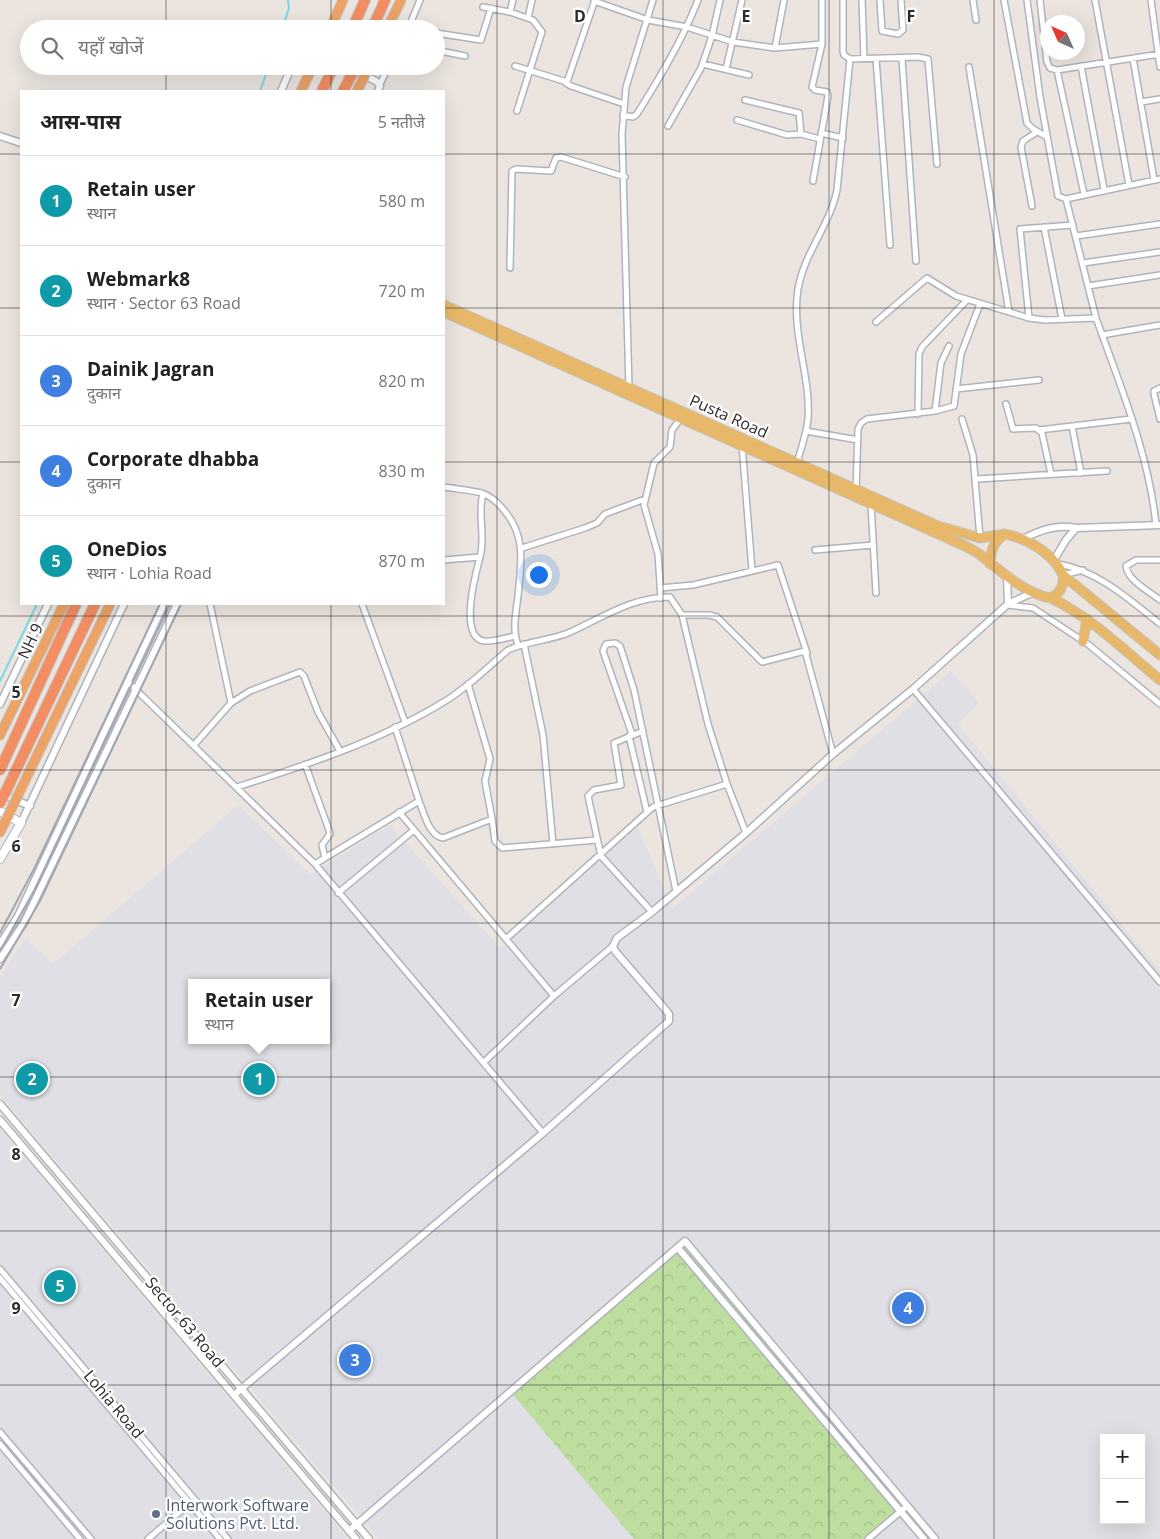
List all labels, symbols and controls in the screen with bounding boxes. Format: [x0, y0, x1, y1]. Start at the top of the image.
text: D [574, 5, 586, 27]
text: E [742, 5, 751, 27]
text: F [907, 5, 915, 27]
north arrow [1040, 15, 1085, 60]
search box [20, 20, 445, 75]
icon: search [38, 34, 66, 62]
text: यहाँ खोजें [78, 34, 144, 60]
text: आस-पास [40, 107, 121, 135]
text: 5 नतीजे [378, 111, 425, 133]
text: Retain user [87, 176, 196, 202]
text: 1 [51, 190, 61, 212]
text: 580 m [379, 190, 425, 212]
text: स्थान [87, 202, 116, 224]
text: Webmark8 [87, 266, 190, 292]
text: 2 [51, 280, 61, 302]
text: 720 m [379, 280, 425, 302]
text: स्थान · Sector 63 Road [87, 292, 241, 314]
text: Dainik Jagran [87, 356, 214, 382]
text: 3 [51, 370, 61, 392]
text: 820 m [379, 370, 425, 392]
text: दुकान [87, 382, 121, 404]
street label: Pusta Road [686, 389, 772, 443]
text: Corporate dhabba [87, 446, 259, 472]
text: 4 [51, 460, 61, 482]
text: 830 m [379, 460, 425, 482]
text: दुकान [87, 472, 121, 494]
text: OneDios [87, 536, 167, 562]
text: 5 [51, 550, 61, 572]
text: 870 m [379, 550, 425, 572]
text: स्थान · Lohia Road [87, 562, 212, 584]
your location [526, 562, 552, 588]
street label: NH 9 [12, 620, 48, 662]
text: 5 [11, 681, 21, 703]
text: 6 [11, 835, 21, 857]
popup [188, 979, 330, 1044]
text: Retain user [205, 987, 313, 1013]
text: 7 [11, 989, 21, 1011]
text: स्थान [205, 1013, 234, 1035]
pin: 2 [16, 1060, 48, 1098]
pin: 1 [243, 1060, 275, 1098]
text: 8 [11, 1143, 21, 1165]
pin: 5 [44, 1267, 76, 1305]
street label: Sector 63 Road [141, 1272, 229, 1372]
pin: 4 [892, 1289, 924, 1327]
text: 9 [11, 1297, 21, 1319]
pin: 3 [339, 1341, 371, 1379]
street label: Lohia Road [79, 1365, 149, 1443]
map controls [1100, 1434, 1145, 1524]
button: + [1100, 1434, 1145, 1479]
button: − [1100, 1479, 1145, 1524]
place label: Interwork Software Solutions Pvt. Ltd. [166, 1494, 309, 1534]
marker: Interwork Software Solutions Pvt. Ltd. [150, 1508, 162, 1520]

